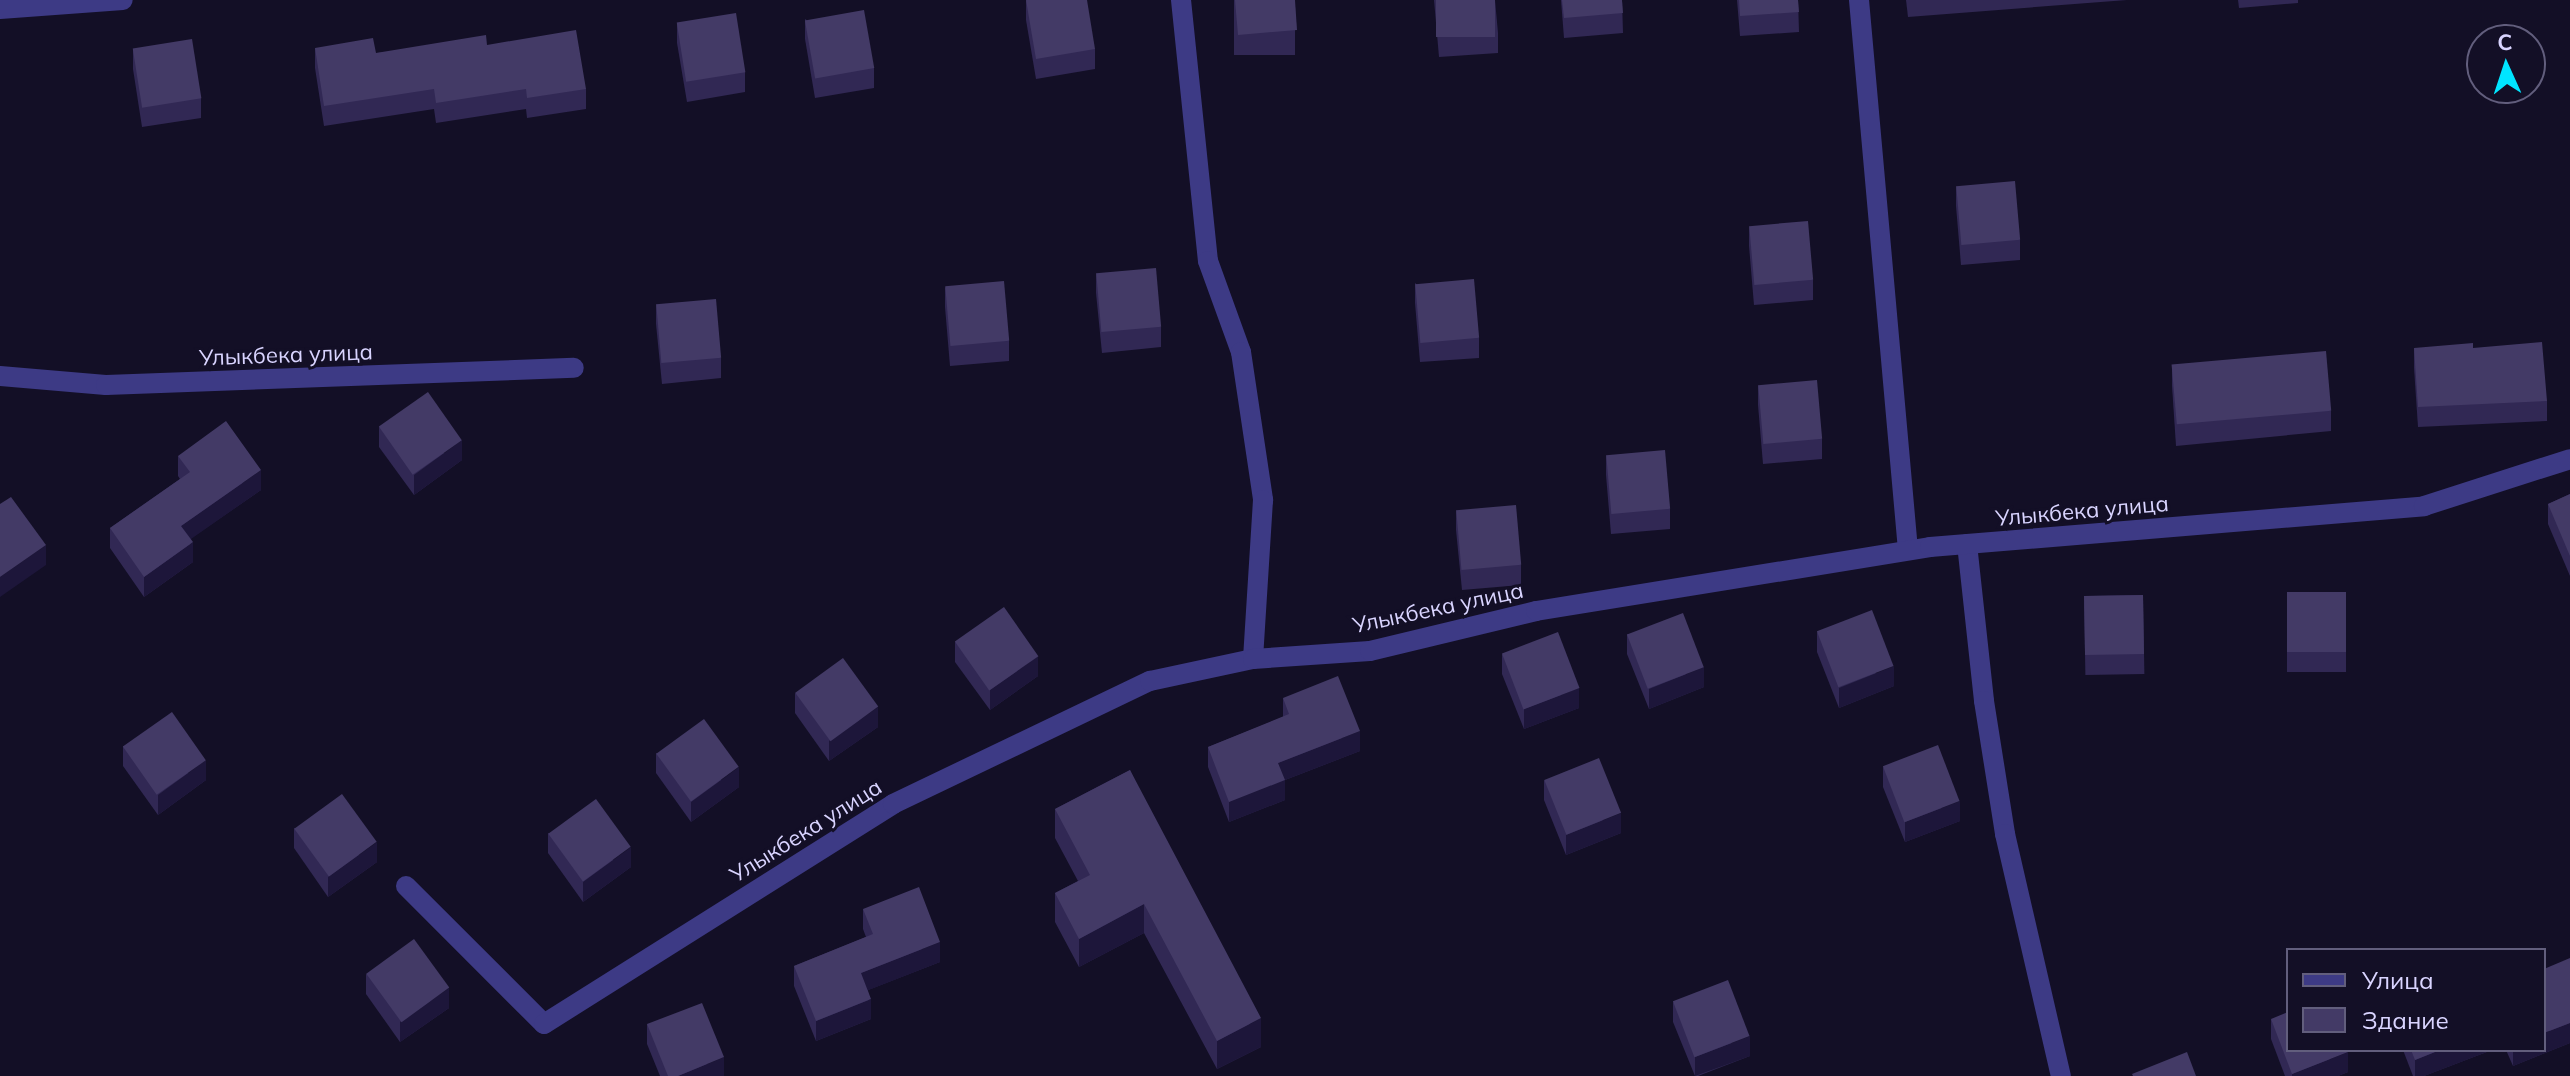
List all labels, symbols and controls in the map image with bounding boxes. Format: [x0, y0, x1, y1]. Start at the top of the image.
north arrow [2466, 24, 2546, 104]
text: С [2497, 28, 2513, 56]
street label: Улыкбека улица [199, 339, 373, 371]
street label: Улыкбека улица [1994, 490, 2170, 532]
street label: Улыкбека улица [1350, 577, 1526, 639]
street label: Улыкбека улица [725, 774, 887, 888]
legend [2286, 948, 2546, 1052]
text: Улица [2362, 965, 2434, 995]
text: Здание [2362, 1005, 2449, 1035]

